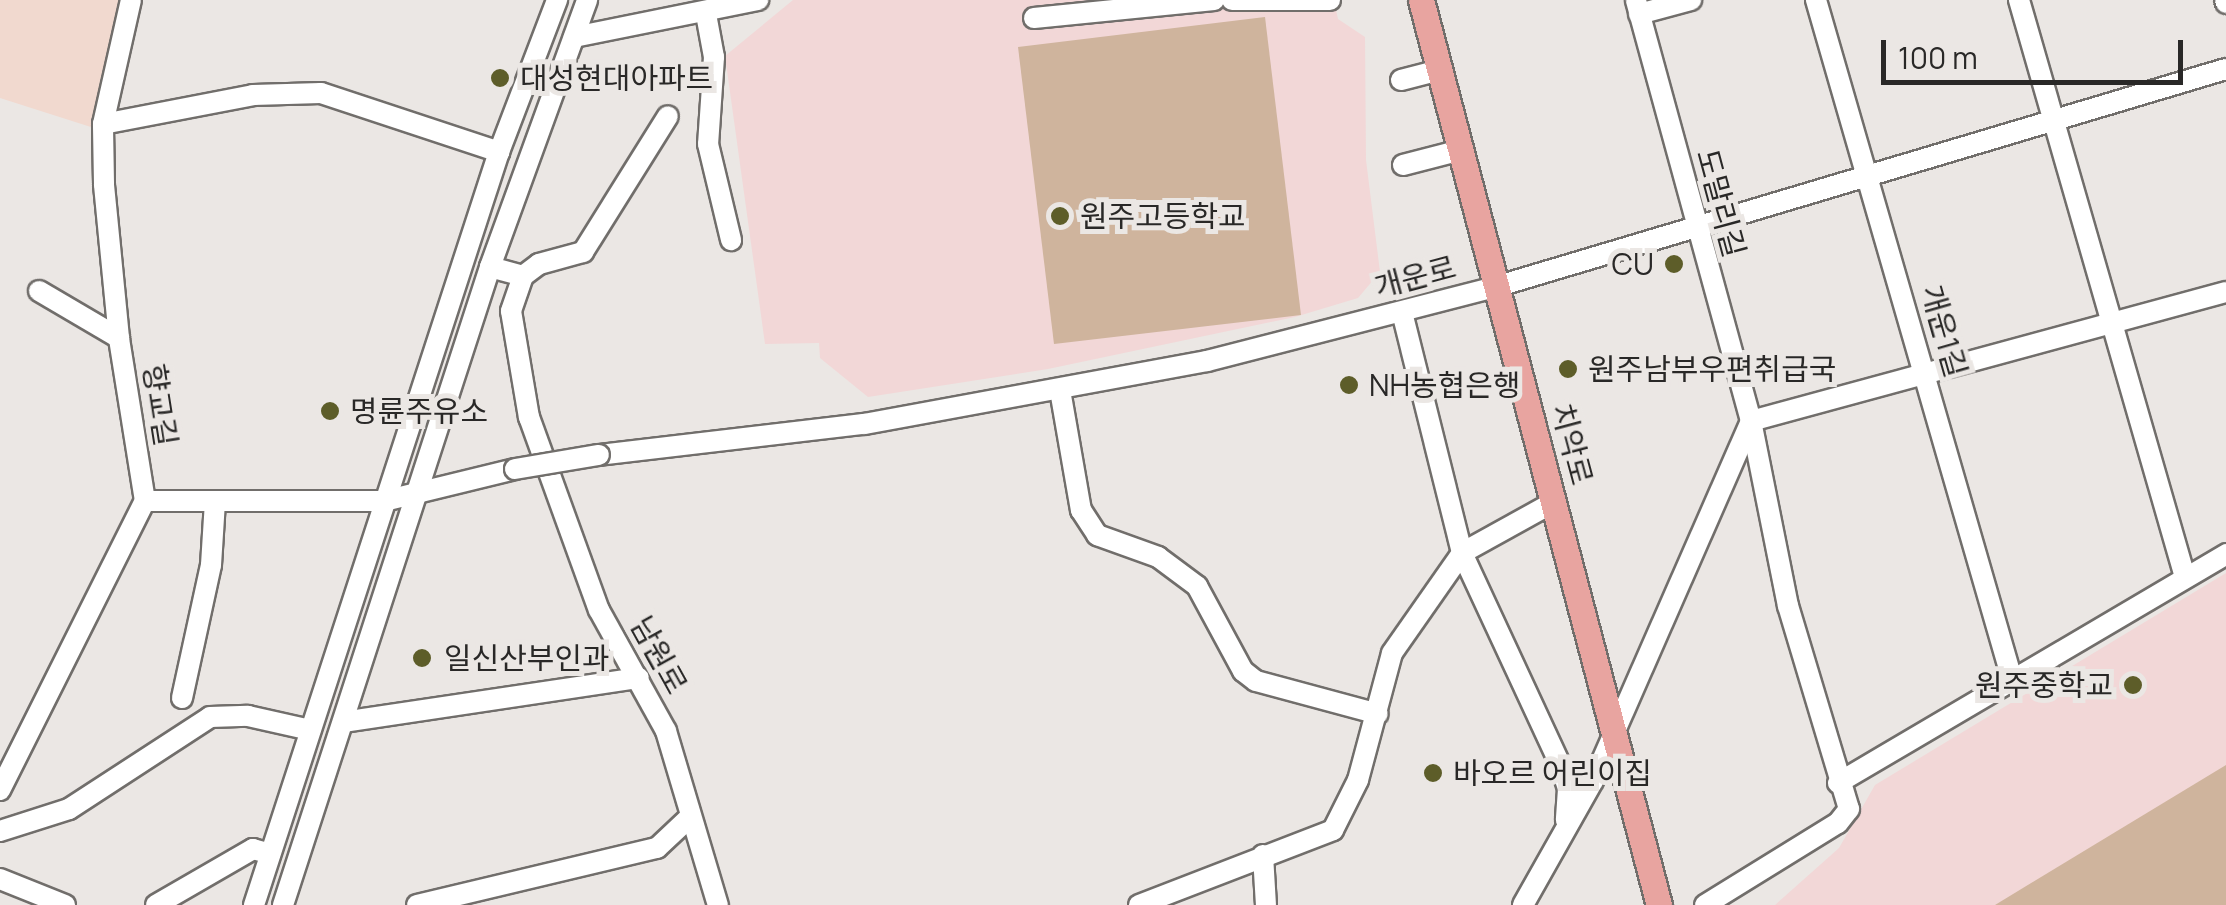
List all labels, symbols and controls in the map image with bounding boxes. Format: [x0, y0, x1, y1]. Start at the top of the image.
scale bar [1886, 20, 2188, 82]
text: 100 m [1898, 37, 1978, 78]
place label: 대성현대아파트 [520, 60, 713, 96]
marker: 대성현대아파트 [489, 67, 511, 89]
street label: 도말리길 [1689, 145, 1753, 261]
place label: 원주고등학교 [1080, 198, 1246, 234]
marker: 원주고등학교 [1049, 205, 1071, 227]
place label: CU [1611, 246, 1654, 282]
street label: 개운로 [1370, 249, 1460, 305]
marker: CU [1663, 253, 1685, 275]
street label: 개운1길 [1914, 281, 1974, 381]
place label: 원주남부우편취급국 [1588, 351, 1836, 387]
marker: 원주남부우편취급국 [1557, 358, 1579, 380]
street label: 향교길 [136, 361, 184, 449]
place label: NH농협은행 [1369, 367, 1520, 403]
marker: NH농협은행 [1338, 374, 1360, 396]
place label: 명륜주유소 [350, 393, 488, 429]
street label: 치악로 [1544, 399, 1600, 489]
marker: 명륜주유소 [319, 400, 341, 422]
street label: 남원로 [623, 610, 695, 700]
place label: 일신산부인과 [444, 640, 610, 676]
marker: 일신산부인과 [409, 645, 435, 671]
place label: 원주중학교 [1975, 667, 2113, 703]
marker: 원주중학교 [2122, 674, 2144, 696]
place label: 바오르 어린이집 [1453, 755, 1652, 791]
marker: 바오르 어린이집 [1422, 762, 1444, 784]

